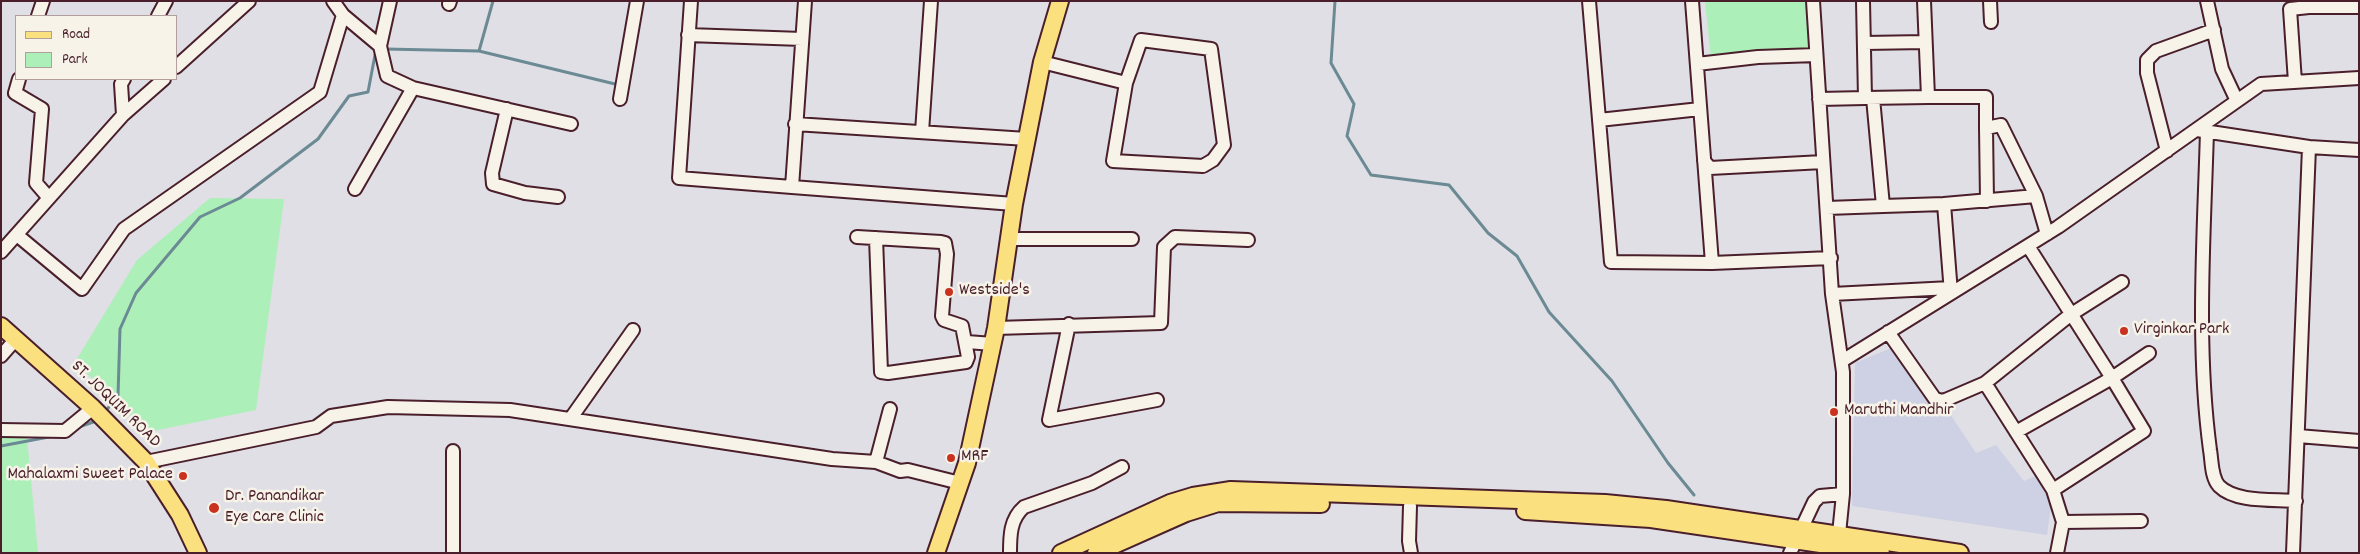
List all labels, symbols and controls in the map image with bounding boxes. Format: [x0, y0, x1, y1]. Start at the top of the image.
legend [15, 15, 178, 80]
text: Road [62, 24, 90, 46]
text: Park [62, 49, 88, 71]
place label: Westside's [959, 281, 1030, 303]
marker: Westside's [943, 286, 955, 298]
place label: Virginkar Park [2134, 320, 2229, 342]
marker: Virginkar Park [2118, 325, 2130, 337]
street label: ST. JOQUIM ROAD [66, 357, 164, 453]
place label: Maruthi Mandhir [1844, 401, 1954, 423]
marker: Maruthi Mandhir [1828, 406, 1840, 418]
place label: MRF [961, 447, 988, 469]
marker: MRF [945, 452, 957, 464]
place label: Mahalaxmi Sweet Palace [8, 465, 173, 487]
marker: Mahalaxmi Sweet Palace [177, 470, 189, 482]
place label: Dr. Panandikar Eye Care Clinic [225, 487, 324, 530]
marker: Dr. Panandikar Eye Care Clinic [207, 501, 221, 515]

